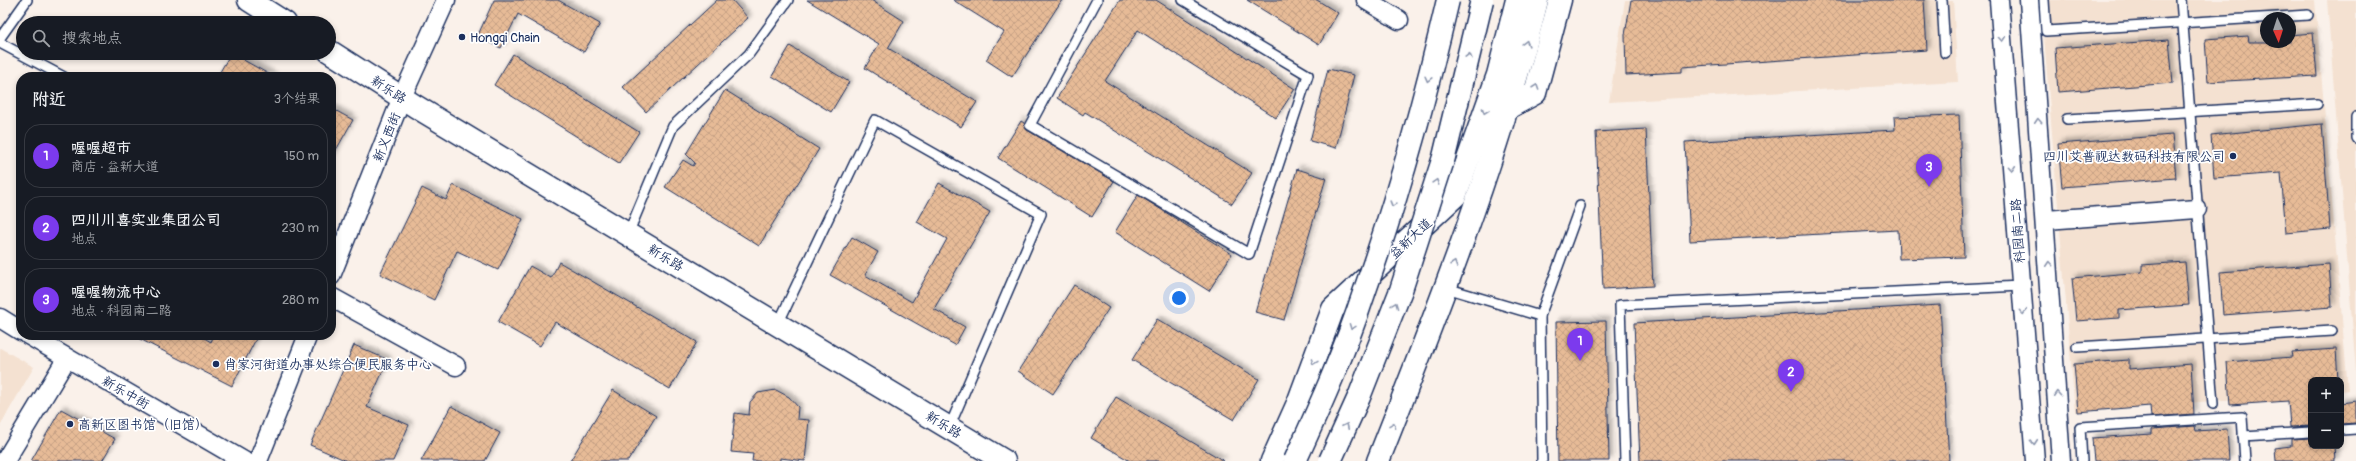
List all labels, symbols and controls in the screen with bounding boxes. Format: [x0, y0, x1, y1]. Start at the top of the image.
north arrow [2260, 12, 2296, 48]
search box [16, 16, 336, 60]
icon: search [30, 27, 52, 49]
text: 搜索地点 [62, 29, 122, 48]
place label: Hongqi Chain [470, 30, 540, 46]
marker: Hongqi Chain [457, 32, 467, 42]
one-way arrow [1998, 36, 2007, 42]
one-way arrow [1521, 39, 1530, 46]
one-way arrow [1464, 53, 1472, 59]
street label: 新乐路 [368, 73, 409, 107]
one-way arrow [1424, 75, 1433, 82]
one-way arrow [1532, 84, 1540, 91]
text: 附近 [32, 89, 66, 110]
text: 3个结果 [274, 91, 320, 107]
one-way arrow [1481, 108, 1490, 115]
street label: 新义西街 [370, 110, 404, 164]
one-way arrow [2034, 118, 2043, 124]
text: 喔喔超市 [71, 139, 131, 158]
text: 1 [43, 148, 49, 164]
text: 150 m [284, 148, 319, 164]
place label: 四川艾普视达数码科技有限公司 [2043, 149, 2225, 165]
marker: 四川艾普视达数码科技有限公司 [2228, 151, 2238, 161]
pin: 3 [1916, 154, 1942, 187]
text: 商店 · 益新大道 [71, 159, 159, 175]
one-way arrow [2008, 165, 2017, 172]
one-way arrow [1431, 178, 1440, 185]
street label: 科园南二路 [2008, 198, 2028, 264]
one-way arrow [1389, 200, 1398, 207]
text: 四川川喜实业集团公司 [71, 211, 221, 230]
street label: 益新大道 [1386, 215, 1435, 262]
text: 2 [42, 220, 50, 236]
text: 230 m [282, 220, 319, 236]
text: 地点 [71, 231, 97, 247]
street label: 新乐路 [645, 241, 686, 275]
one-way arrow [1449, 261, 1458, 268]
one-way arrow [2045, 261, 2054, 267]
text: 喔喔物流中心 [71, 283, 161, 302]
your location [1169, 288, 1189, 308]
text: 3 [42, 292, 50, 308]
text: 280 m [282, 292, 319, 308]
one-way arrow [1390, 302, 1398, 309]
text: 地点 · 科园南二路 [71, 303, 172, 319]
one-way arrow [2019, 309, 2028, 315]
one-way arrow [1348, 323, 1356, 330]
pin: 1 [1567, 328, 1593, 361]
place label: 肖家河街道办事处综合便民服务中心 [224, 357, 432, 373]
one-way arrow [1310, 358, 1318, 365]
marker: 肖家河街道办事处综合便民服务中心 [211, 359, 221, 369]
pin: 2 [1778, 359, 1804, 392]
street label: 新乐中街 [99, 373, 152, 413]
map controls [2308, 377, 2344, 449]
button: + [2308, 377, 2344, 413]
one-way arrow [2053, 391, 2062, 397]
street label: 新乐路 [923, 408, 964, 442]
button: − [2308, 413, 2344, 449]
place label: 高新区图书馆（旧馆） [78, 417, 208, 433]
marker: 高新区图书馆（旧馆） [65, 419, 75, 429]
one-way arrow [1388, 421, 1396, 428]
one-way arrow [1341, 422, 1349, 430]
one-way arrow [2029, 439, 2038, 445]

